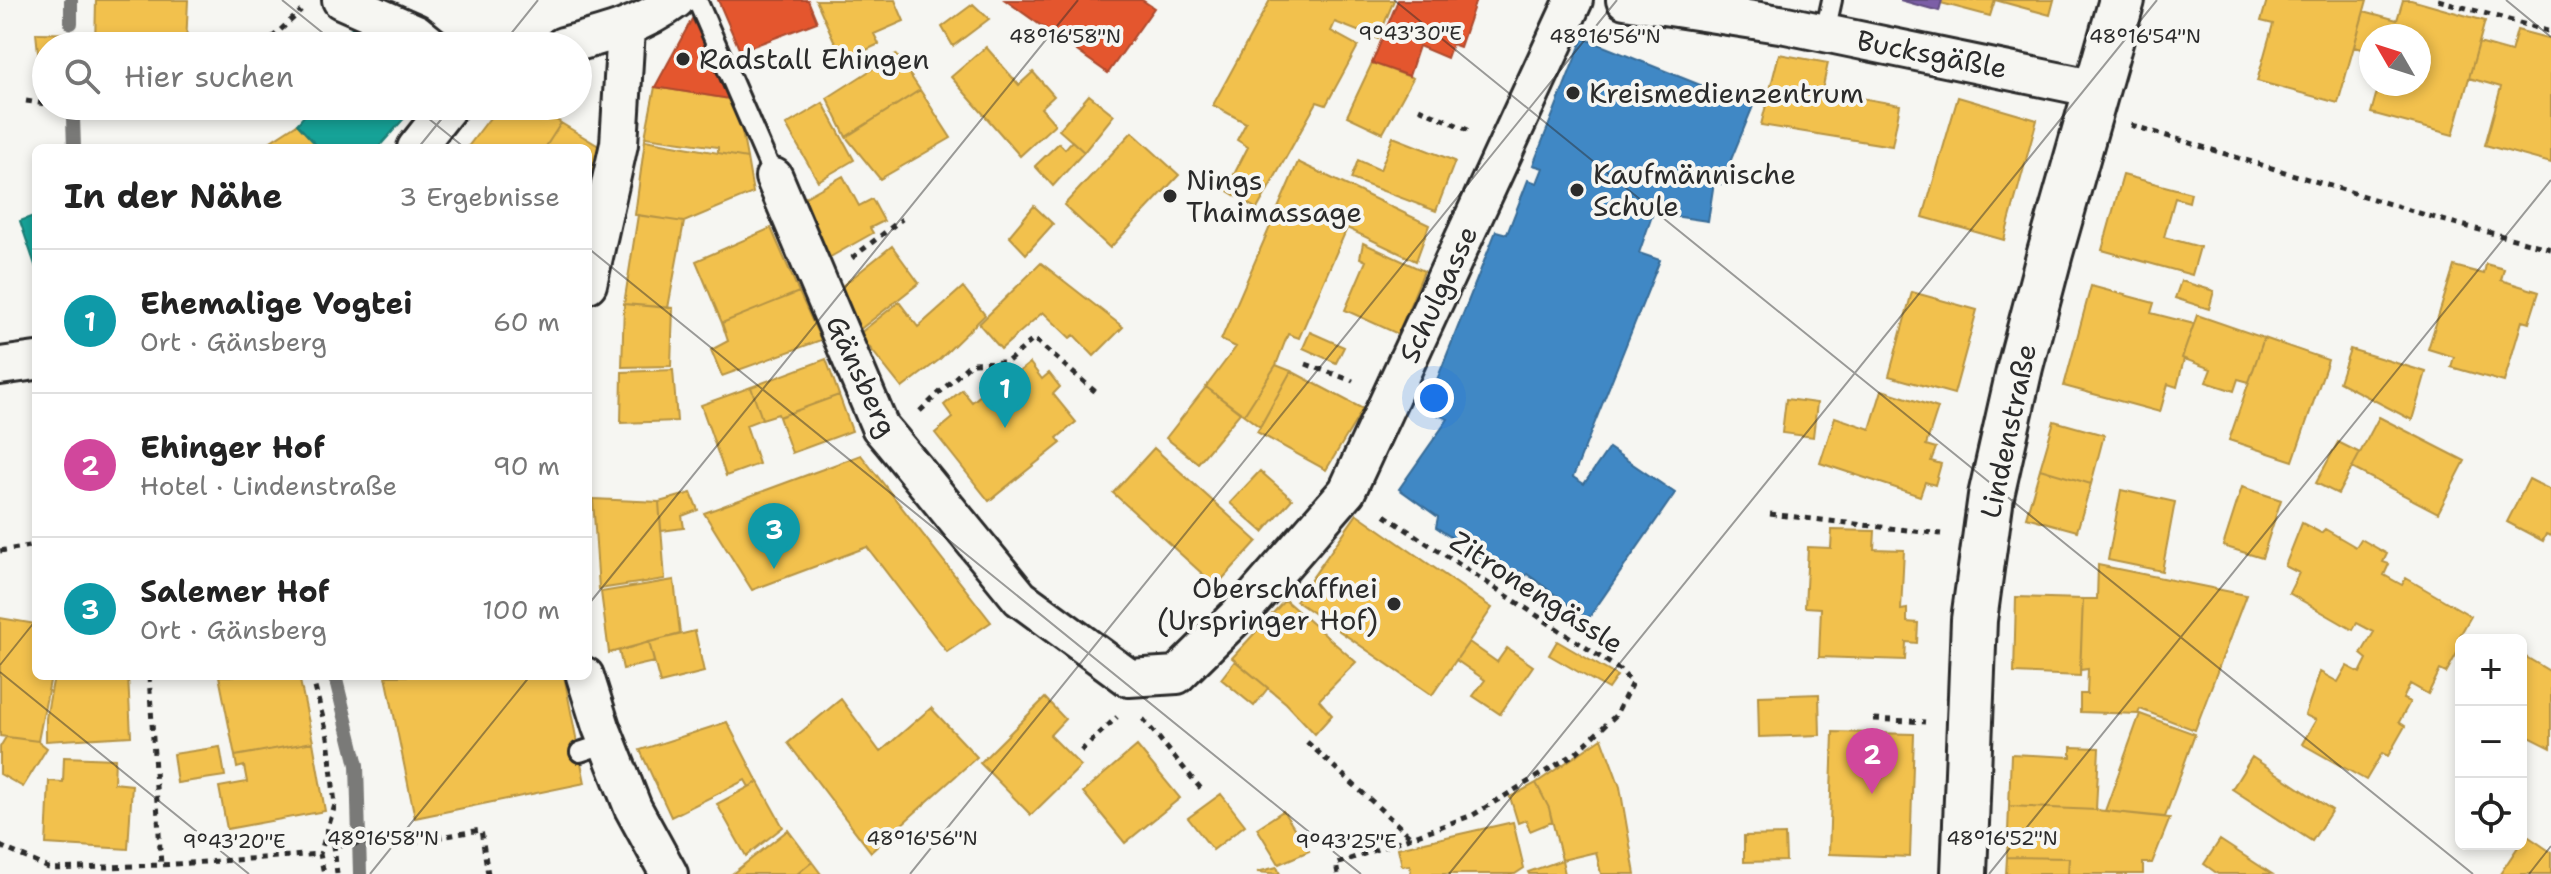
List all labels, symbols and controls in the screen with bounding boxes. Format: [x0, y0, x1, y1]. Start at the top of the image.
text: 9°43'30"E [1358, 20, 1462, 46]
street label: Bucksgäßle [1854, 21, 2010, 87]
text: 48°16'58"N [1009, 23, 1121, 49]
text: 48°16'56"N [1549, 23, 1661, 49]
text: 48°16'54"N [2089, 23, 2201, 49]
north arrow [2359, 24, 2431, 96]
search box [32, 32, 592, 120]
place label: Radstall Ehingen [699, 40, 929, 78]
marker: Radstall Ehingen [674, 50, 692, 68]
icon: search [60, 54, 104, 98]
text: Hier suchen [124, 56, 294, 97]
place label: Kreismedienzentrum [1589, 74, 1864, 112]
marker: Kreismedienzentrum [1564, 84, 1582, 102]
place label: Kaufmännische Schule [1593, 155, 1796, 225]
place label: Nings Thaimassage [1186, 161, 1362, 231]
text: In der Nähe [64, 173, 283, 219]
text: 3 Ergebnisse [399, 179, 560, 214]
marker: Kaufmännische Schule [1568, 181, 1586, 199]
marker: Nings Thaimassage [1161, 187, 1179, 205]
street label: Schulgasse [1390, 219, 1486, 369]
text: Ehemalige Vogtei [140, 283, 412, 324]
text: 1 [84, 304, 96, 339]
text: 60 m [493, 304, 560, 339]
street label: Gänsberg [817, 309, 907, 443]
text: Ort · Gänsberg [140, 324, 327, 359]
street label: Lindenstraße [1971, 340, 2045, 522]
pin: 1 [979, 362, 1031, 428]
your location [1414, 378, 1454, 418]
text: Ehinger Hof [140, 427, 325, 468]
text: 2 [81, 448, 99, 483]
text: 90 m [493, 448, 560, 483]
text: Hotel · Lindenstraße [140, 468, 397, 503]
pin: 3 [748, 503, 800, 569]
street label: Zitronengässle [1443, 522, 1631, 662]
place label: Oberschaffnei (Urspringer Hof) [1156, 569, 1378, 639]
text: Salemer Hof [140, 571, 330, 612]
text: 3 [81, 592, 99, 627]
text: 100 m [482, 592, 560, 627]
marker: Oberschaffnei (Urspringer Hof) [1385, 595, 1403, 613]
text: Ort · Gänsberg [140, 612, 327, 647]
map controls [2455, 634, 2527, 850]
button: + [2455, 634, 2527, 706]
button: − [2455, 706, 2527, 778]
pin: 2 [1846, 728, 1898, 794]
button: locate [2455, 778, 2527, 850]
text: 48°16'58"N [327, 825, 439, 851]
text: 48°16'56"N [866, 825, 978, 851]
text: 48°16'52"N [1946, 825, 2058, 851]
text: 9°43'20"E [182, 828, 286, 854]
text: 9°43'25"E [1295, 828, 1397, 854]

